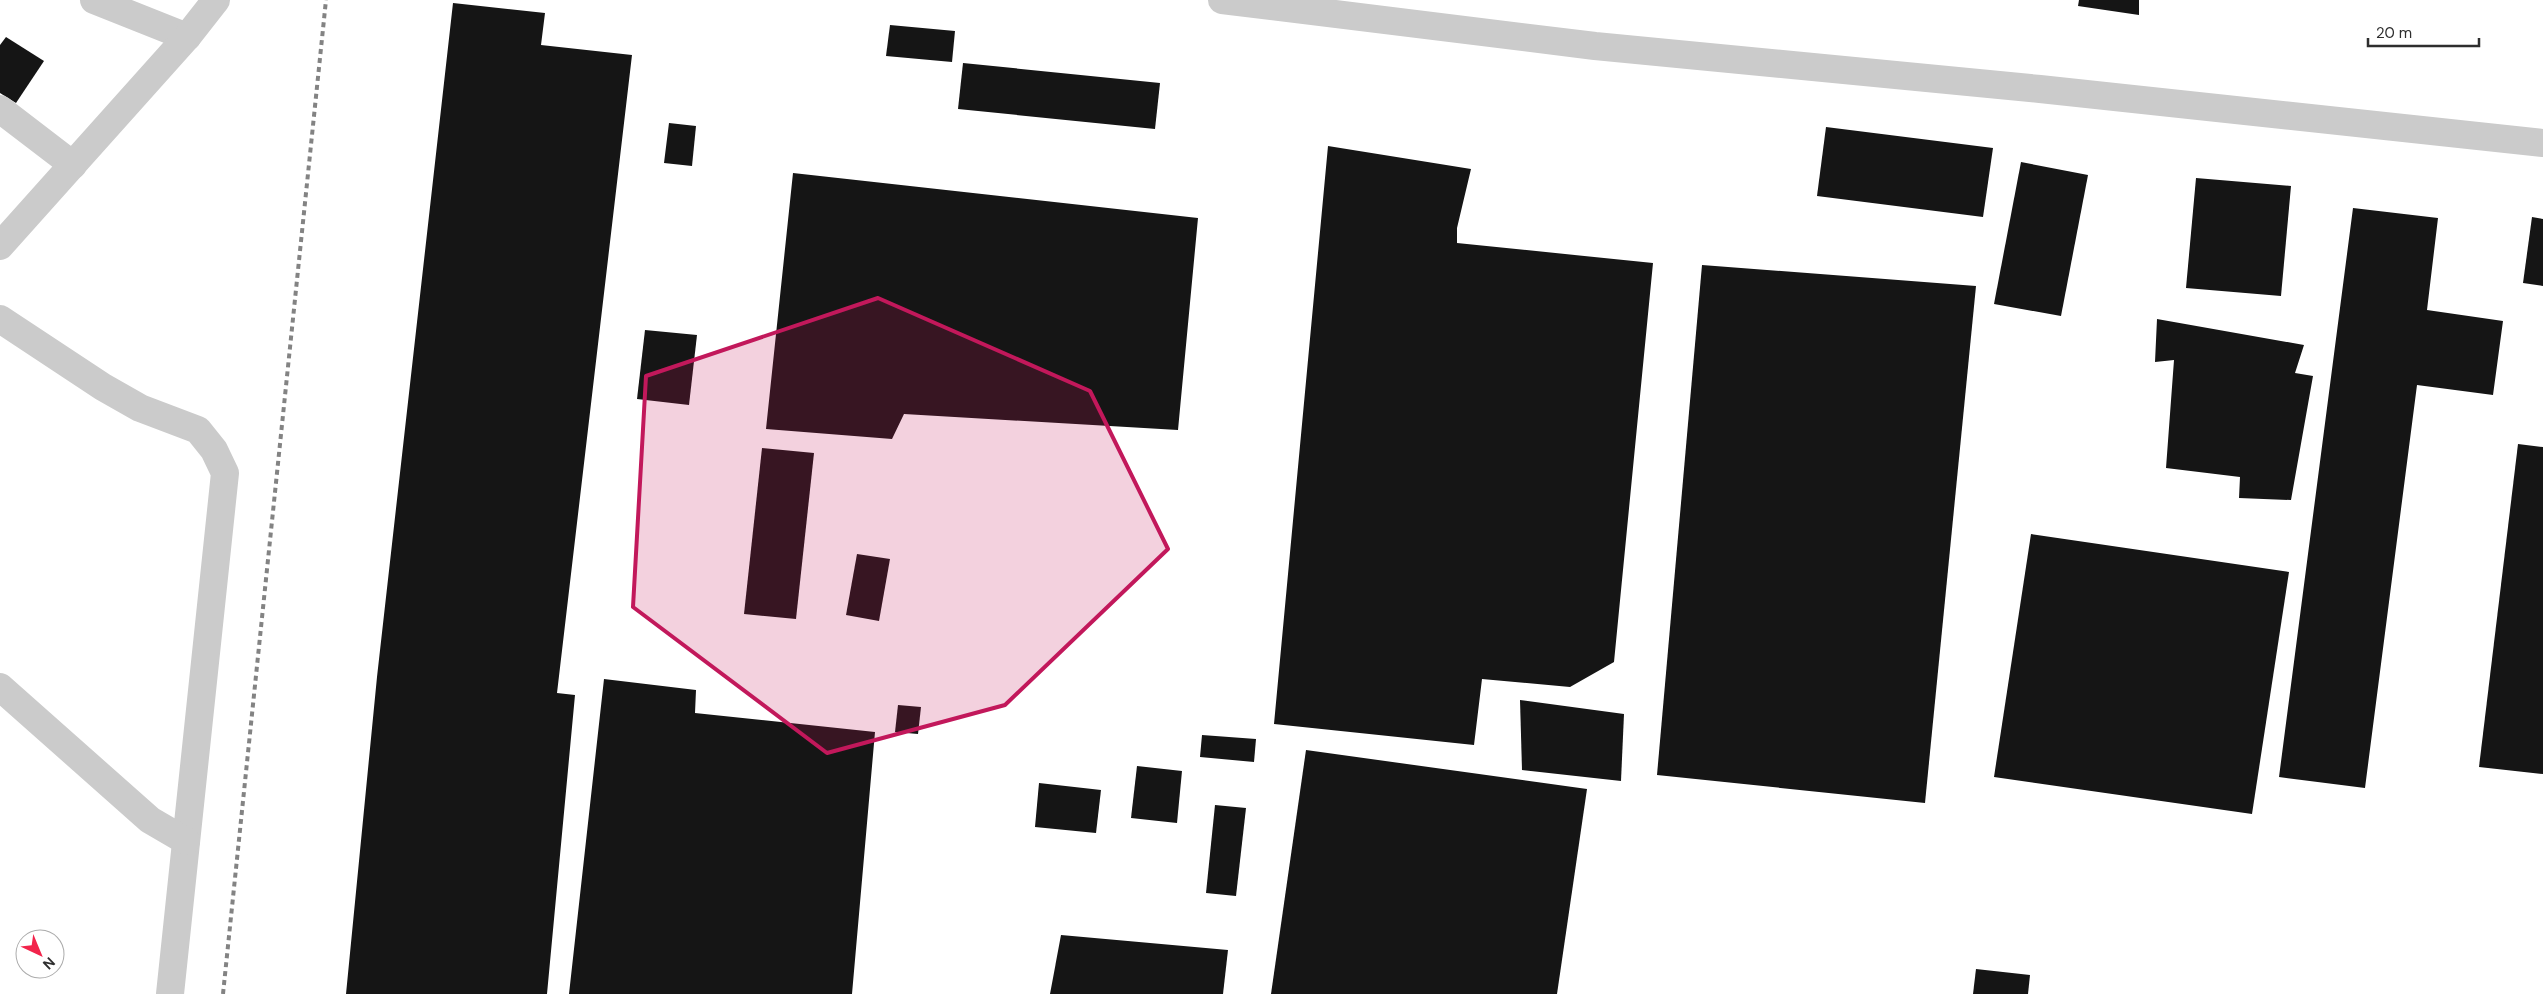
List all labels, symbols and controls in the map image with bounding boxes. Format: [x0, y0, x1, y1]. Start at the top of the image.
scale bar [2368, 15, 2479, 47]
text: 20 m [2376, 23, 2412, 43]
north arrow [15, 929, 65, 979]
text: N [39, 953, 59, 973]

